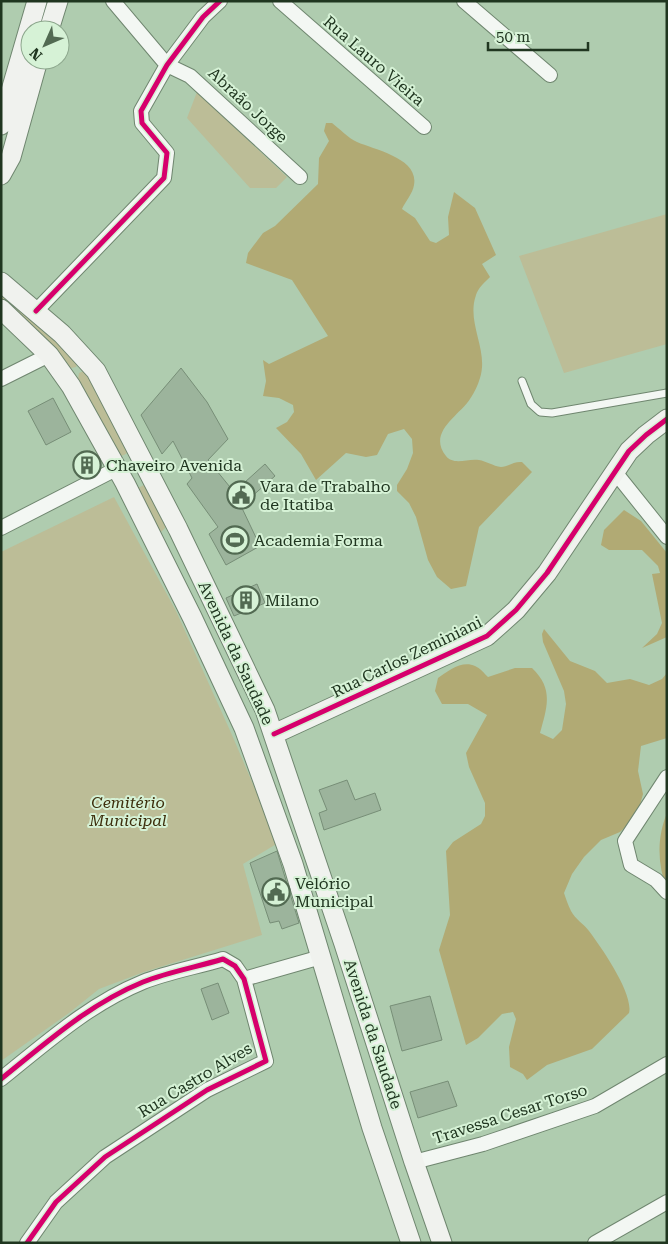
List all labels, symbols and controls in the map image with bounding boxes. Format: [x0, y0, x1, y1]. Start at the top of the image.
street label: Rua Lauro Vieira [320, 12, 429, 110]
north arrow [20, 20, 70, 70]
scale bar [488, 20, 588, 52]
text: 50 m [496, 28, 531, 46]
text: N [26, 45, 45, 64]
street label: Abraão Jorge [204, 63, 292, 147]
building icon: Chaveiro Avenida [72, 450, 102, 480]
place label: Chaveiro Avenida [106, 456, 242, 475]
place label: Vara de Trabalho de Itatiba [260, 477, 391, 514]
public building icon: Vara de Trabalho de Itatiba [226, 480, 256, 510]
sports icon: Academia Forma [220, 525, 250, 555]
place label: Academia Forma [254, 531, 383, 550]
street label: Avenida da Saudade [194, 578, 278, 728]
building icon: Milano [231, 585, 261, 615]
place label: Milano [265, 591, 319, 610]
street label: Rua Carlos Zeminiani [329, 612, 485, 702]
park label: Cemitério Municipal [88, 793, 167, 830]
place label: Velório Municipal [295, 874, 374, 911]
public building icon: Velório Municipal [261, 877, 291, 907]
street label: Avenida da Saudade [340, 957, 406, 1111]
street label: Rua Castro Alves [135, 1038, 256, 1121]
street label: Travessa Cesar Torso [430, 1080, 590, 1148]

